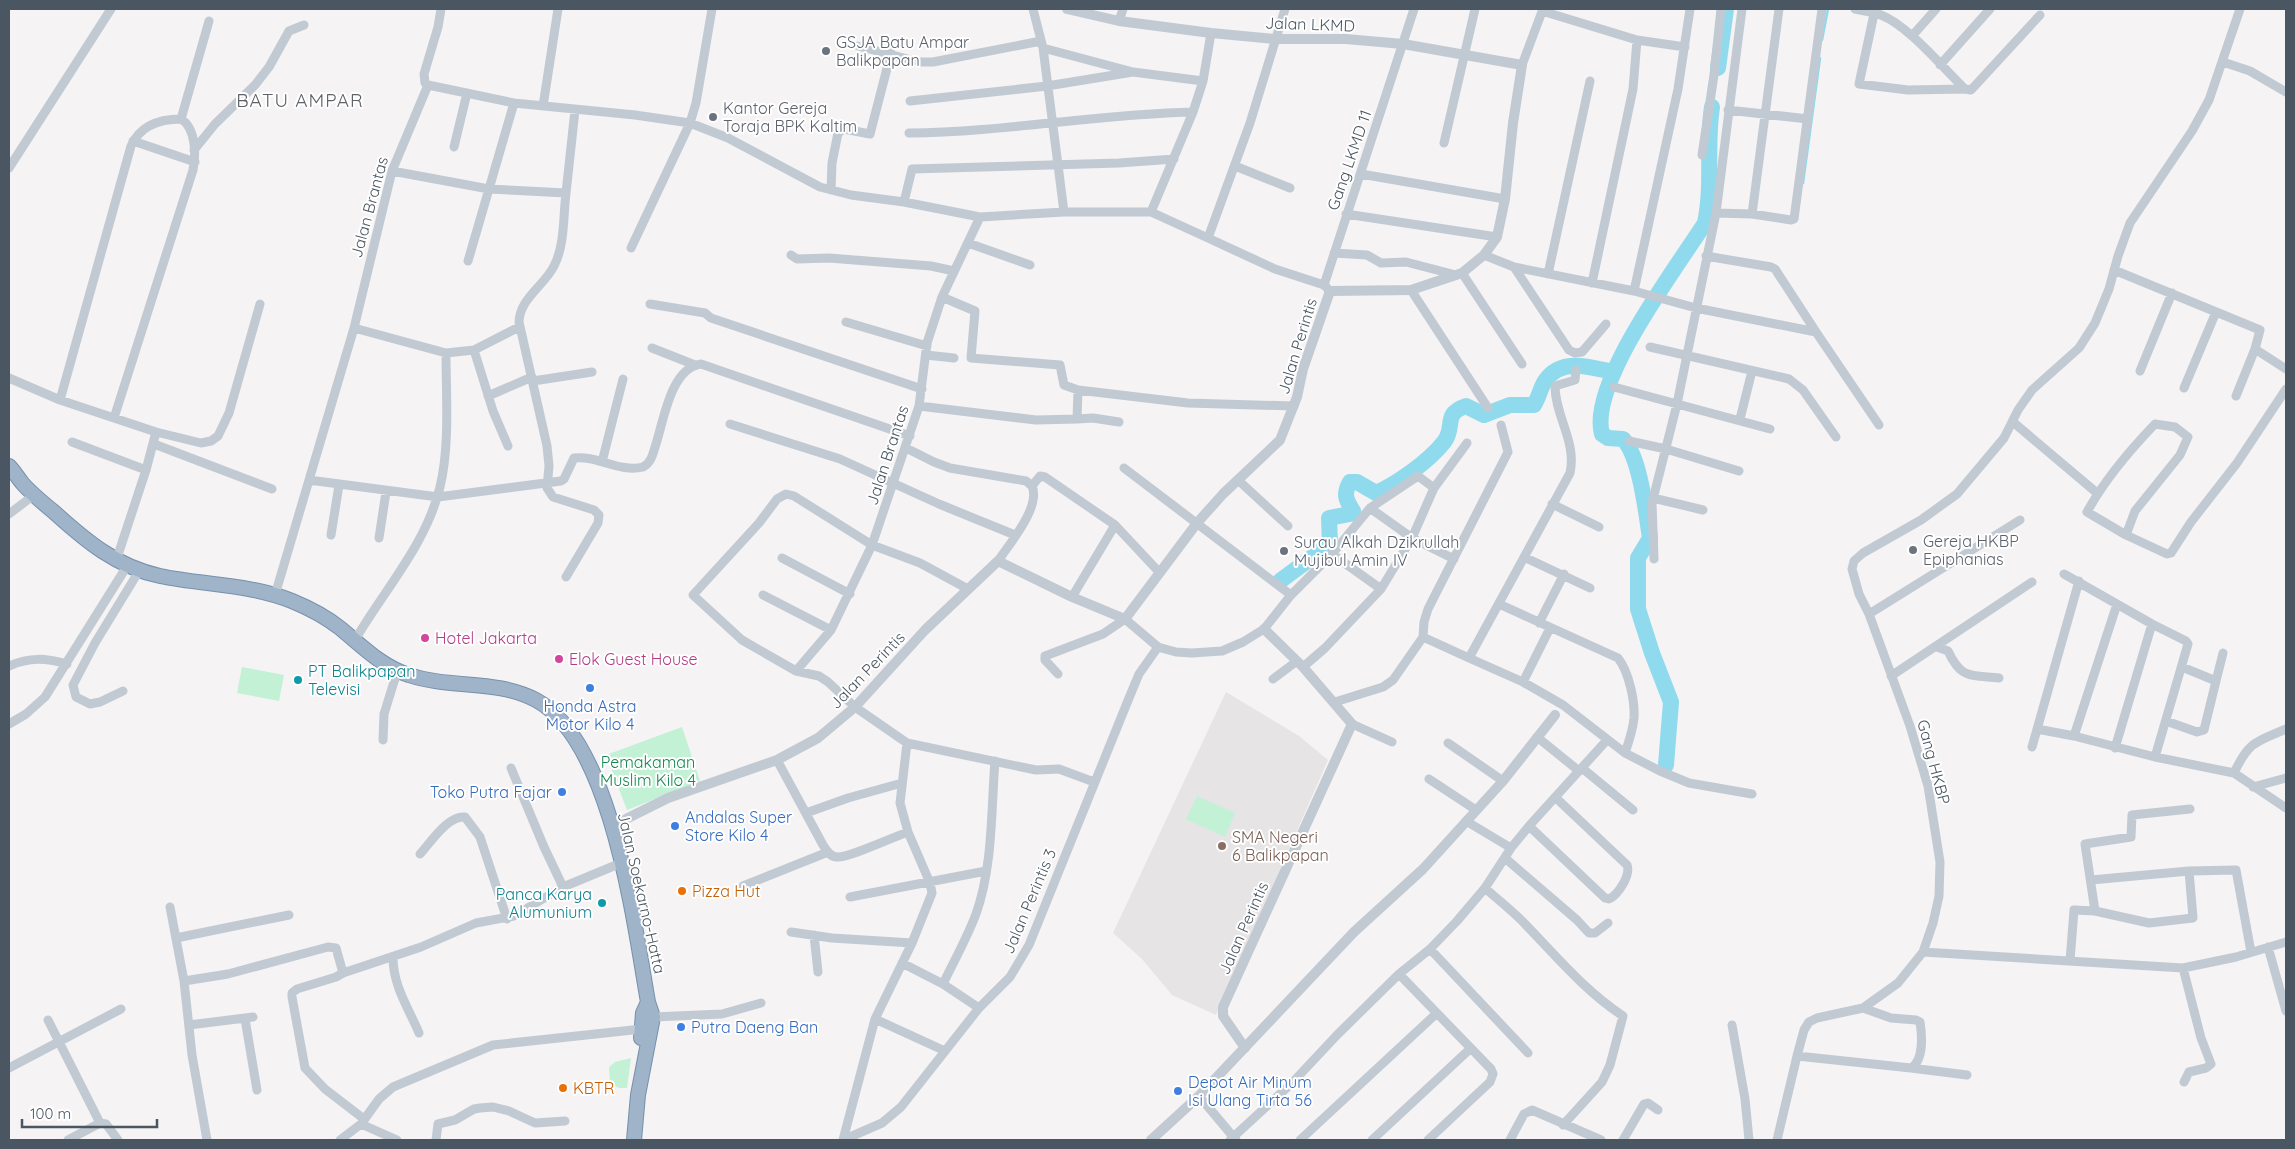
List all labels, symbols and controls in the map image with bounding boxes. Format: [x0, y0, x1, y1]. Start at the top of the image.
street label: Jalan LKMD [1265, 12, 1355, 36]
place label: GSJA Batu Ampar Balikpapan [836, 32, 969, 70]
marker: GSJA Batu Ampar Balikpapan [820, 45, 832, 57]
district label: BATU AMPAR [236, 88, 364, 112]
place label: Kantor Gereja Toraja BPK Kaltim [723, 98, 857, 136]
street label: Gang LKMD 11 [1322, 107, 1376, 213]
marker: Kantor Gereja Toraja BPK Kaltim [707, 111, 719, 123]
street label: Jalan Brantas [346, 154, 392, 260]
street label: Jalan Perintis [1273, 296, 1321, 396]
street label: Jalan Brantas [861, 403, 913, 507]
place label: Gereja HKBP Epiphanias [1923, 531, 2019, 569]
place label: Surau Alkah Dzikrullah Mujibul Amin IV [1294, 532, 1459, 570]
marker: Gereja HKBP Epiphanias [1907, 544, 1919, 556]
marker: Surau Alkah Dzikrullah Mujibul Amin IV [1278, 545, 1290, 557]
street label: Jalan Perintis [825, 627, 909, 713]
place label: Hotel Jakarta [435, 628, 537, 648]
marker: Hotel Jakarta [419, 632, 431, 644]
place label: Elok Guest House [569, 649, 698, 669]
marker: Elok Guest House [553, 653, 565, 665]
place label: PT Balikpapan Televisi [308, 661, 415, 699]
marker: PT Balikpapan Televisi [292, 674, 304, 686]
marker: Honda Astra Motor Kilo 4 [584, 682, 596, 694]
place label: Honda Astra Motor Kilo 4 [543, 696, 637, 734]
street label: Gang HKBP [1913, 717, 1955, 807]
park label: Pemakaman Muslim Kilo 4 [600, 752, 696, 790]
place label: Toko Putra Fajar [430, 782, 552, 802]
marker: Toko Putra Fajar [556, 786, 568, 798]
place label: Andalas Super Store Kilo 4 [685, 807, 792, 845]
street label: Jalan Soekarno-Hatta [614, 810, 670, 976]
marker: Andalas Super Store Kilo 4 [669, 820, 681, 832]
place label: SMA Negeri 6 Balikpapan [1232, 827, 1329, 865]
marker: SMA Negeri 6 Balikpapan [1216, 840, 1228, 852]
street label: Jalan Perintis 3 [998, 845, 1060, 957]
street label: Jalan Perintis [1214, 879, 1272, 977]
place label: Pizza Hut [692, 881, 760, 901]
place label: Panca Karya Alumunium [496, 884, 592, 922]
marker: Pizza Hut [676, 885, 688, 897]
marker: Panca Karya Alumunium [596, 897, 608, 909]
place label: Putra Daeng Ban [691, 1017, 818, 1037]
marker: Putra Daeng Ban [675, 1021, 687, 1033]
place label: Depot Air Minum Isi Ulang Tirta 56 [1188, 1072, 1312, 1110]
place label: KBTR [573, 1078, 614, 1098]
marker: KBTR [557, 1082, 569, 1094]
marker: Depot Air Minum Isi Ulang Tirta 56 [1172, 1085, 1184, 1097]
scale bar [22, 1096, 158, 1128]
text: 100 m [30, 1104, 71, 1123]

